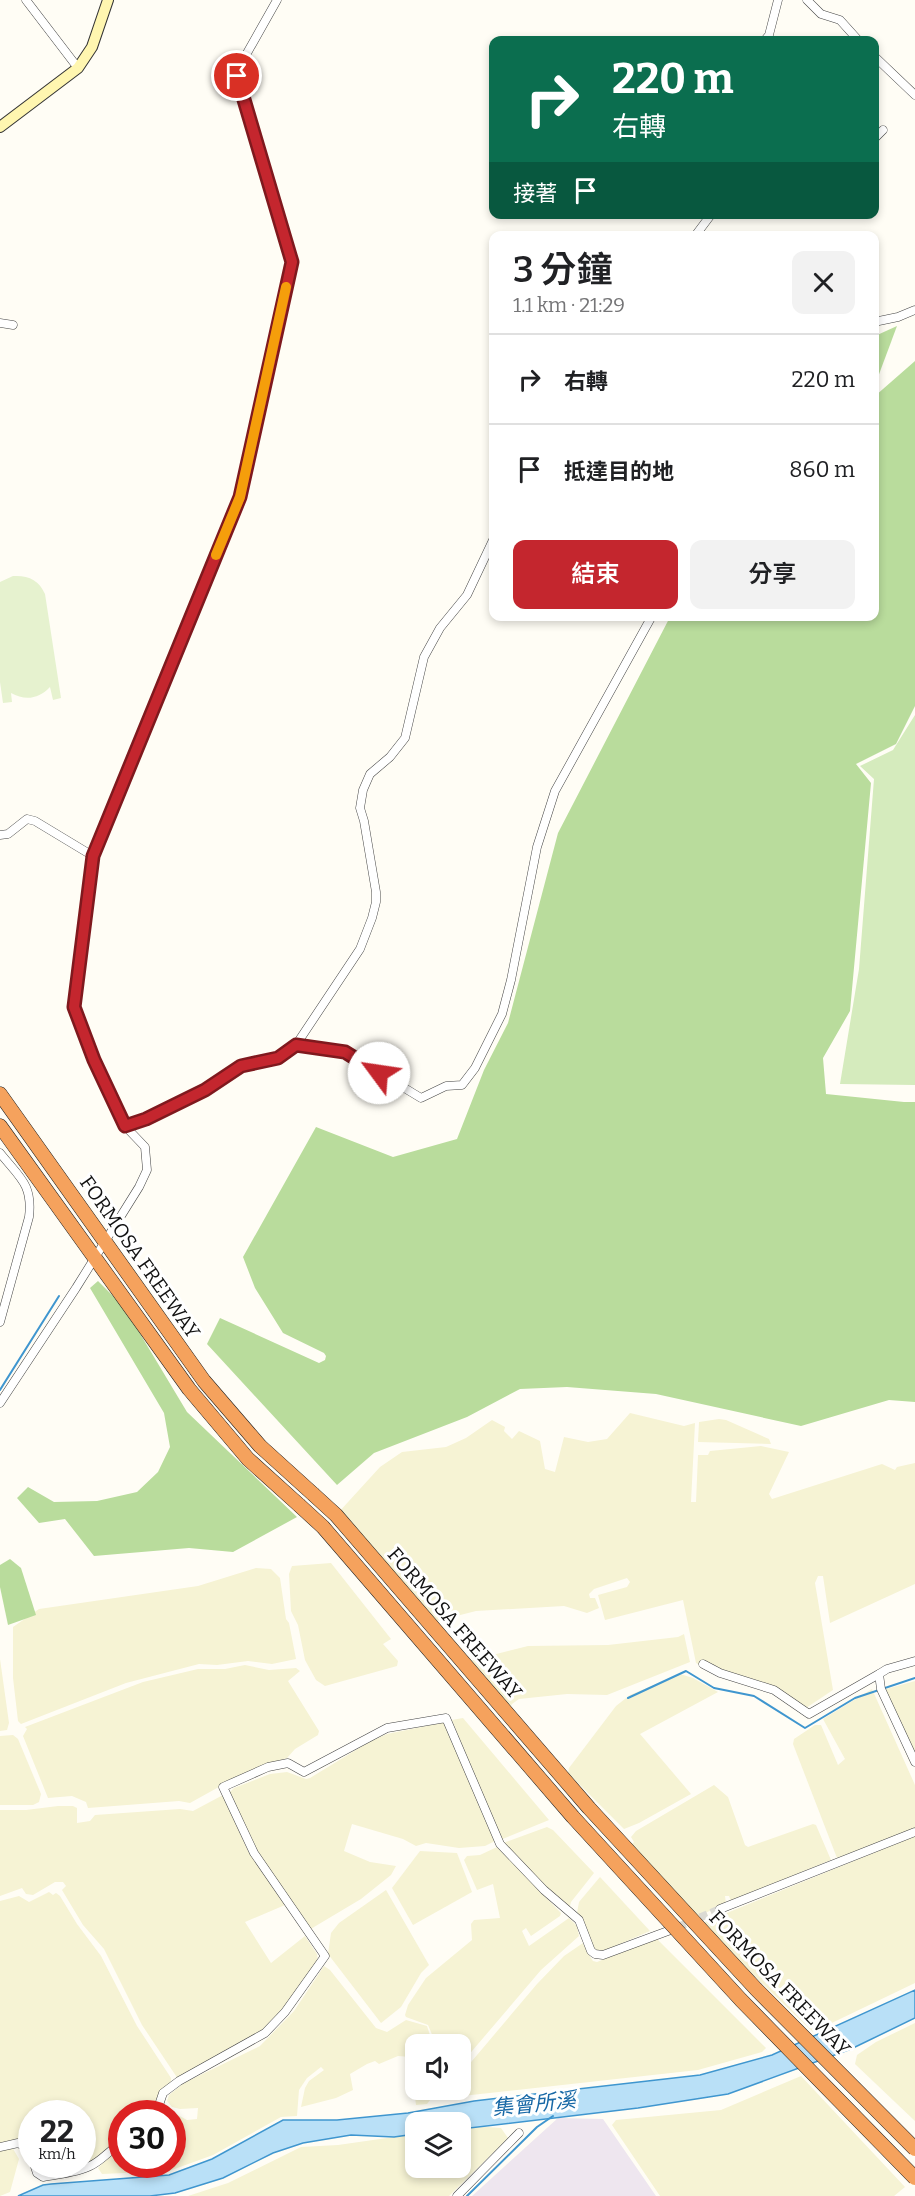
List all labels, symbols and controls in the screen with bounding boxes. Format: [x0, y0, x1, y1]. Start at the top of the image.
pin [211, 50, 262, 101]
text: 220 m [612, 54, 734, 104]
icon: arrive [220, 59, 253, 92]
icon: right [513, 60, 591, 138]
text: 右轉 [612, 111, 666, 143]
icon: arrive [569, 174, 602, 207]
text: 接著 [513, 180, 557, 207]
text: 3 分鐘 [513, 248, 612, 292]
button: close [792, 251, 855, 314]
text: 1.1 km · 21:29 [513, 293, 625, 317]
icon: right [513, 363, 546, 396]
text: 220 m [792, 366, 855, 393]
text: 右轉 [564, 368, 608, 395]
icon: arrive [513, 453, 546, 486]
text: 860 m [789, 456, 855, 483]
text: 抵達目的地 [564, 458, 674, 485]
button: 結束 [513, 540, 678, 609]
button: 分享 [690, 540, 855, 609]
position arrow [347, 1041, 411, 1105]
street label: FORMOSA FREEWAY [75, 1171, 205, 1343]
street label: FORMOSA FREEWAY [383, 1542, 527, 1704]
street label: FORMOSA FREEWAY [704, 1905, 856, 2061]
map controls [405, 2034, 471, 2178]
button: sound [405, 2034, 471, 2100]
water label: 集會所溪 [491, 2086, 580, 2121]
speed limit sign: 30 [108, 2100, 186, 2178]
button: layers [405, 2112, 471, 2178]
text: 22 [40, 2114, 74, 2150]
text: km/h [38, 2145, 76, 2163]

